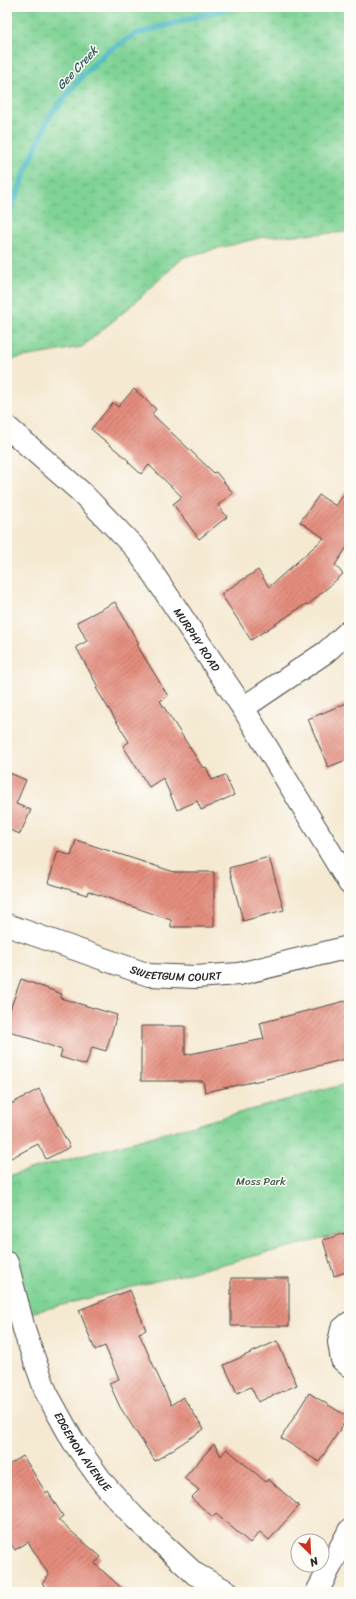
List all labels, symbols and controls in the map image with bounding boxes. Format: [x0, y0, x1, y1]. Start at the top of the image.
water label: Gee Creek [51, 40, 104, 95]
street label: MURPHY ROAD [169, 604, 226, 676]
street label: SWEETGUM COURT [127, 960, 223, 987]
park label: Moss Park [236, 1172, 286, 1191]
street label: EDGEMON AVENUE [49, 1408, 117, 1497]
north arrow [290, 1533, 330, 1573]
text: N [306, 1551, 322, 1572]

